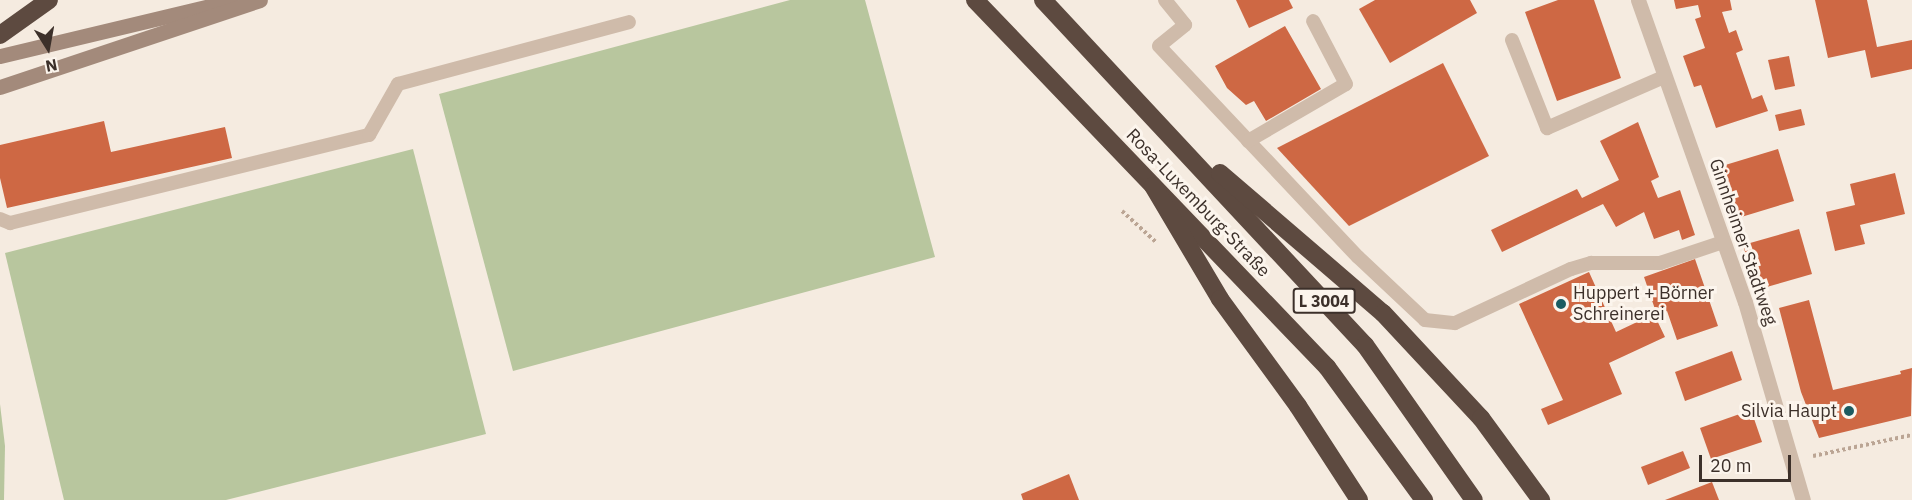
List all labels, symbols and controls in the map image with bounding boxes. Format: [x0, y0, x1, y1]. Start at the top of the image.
north arrow [18, 18, 78, 78]
text: N [44, 55, 59, 77]
street label: Rosa-Luxemburg-Straße [1122, 124, 1274, 282]
street label: Ginnheimer Stadtweg [1704, 156, 1782, 328]
place label: Huppert + Börner Schreinerei [1573, 283, 1714, 326]
road number: L 3004 [1292, 288, 1356, 314]
marker: Huppert + Börner Schreinerei [1554, 297, 1568, 311]
place label: Silvia Haupt [1741, 400, 1837, 422]
marker: Silvia Haupt [1842, 404, 1856, 418]
scale bar [1702, 443, 1794, 481]
text: 20 m [1710, 454, 1752, 477]

